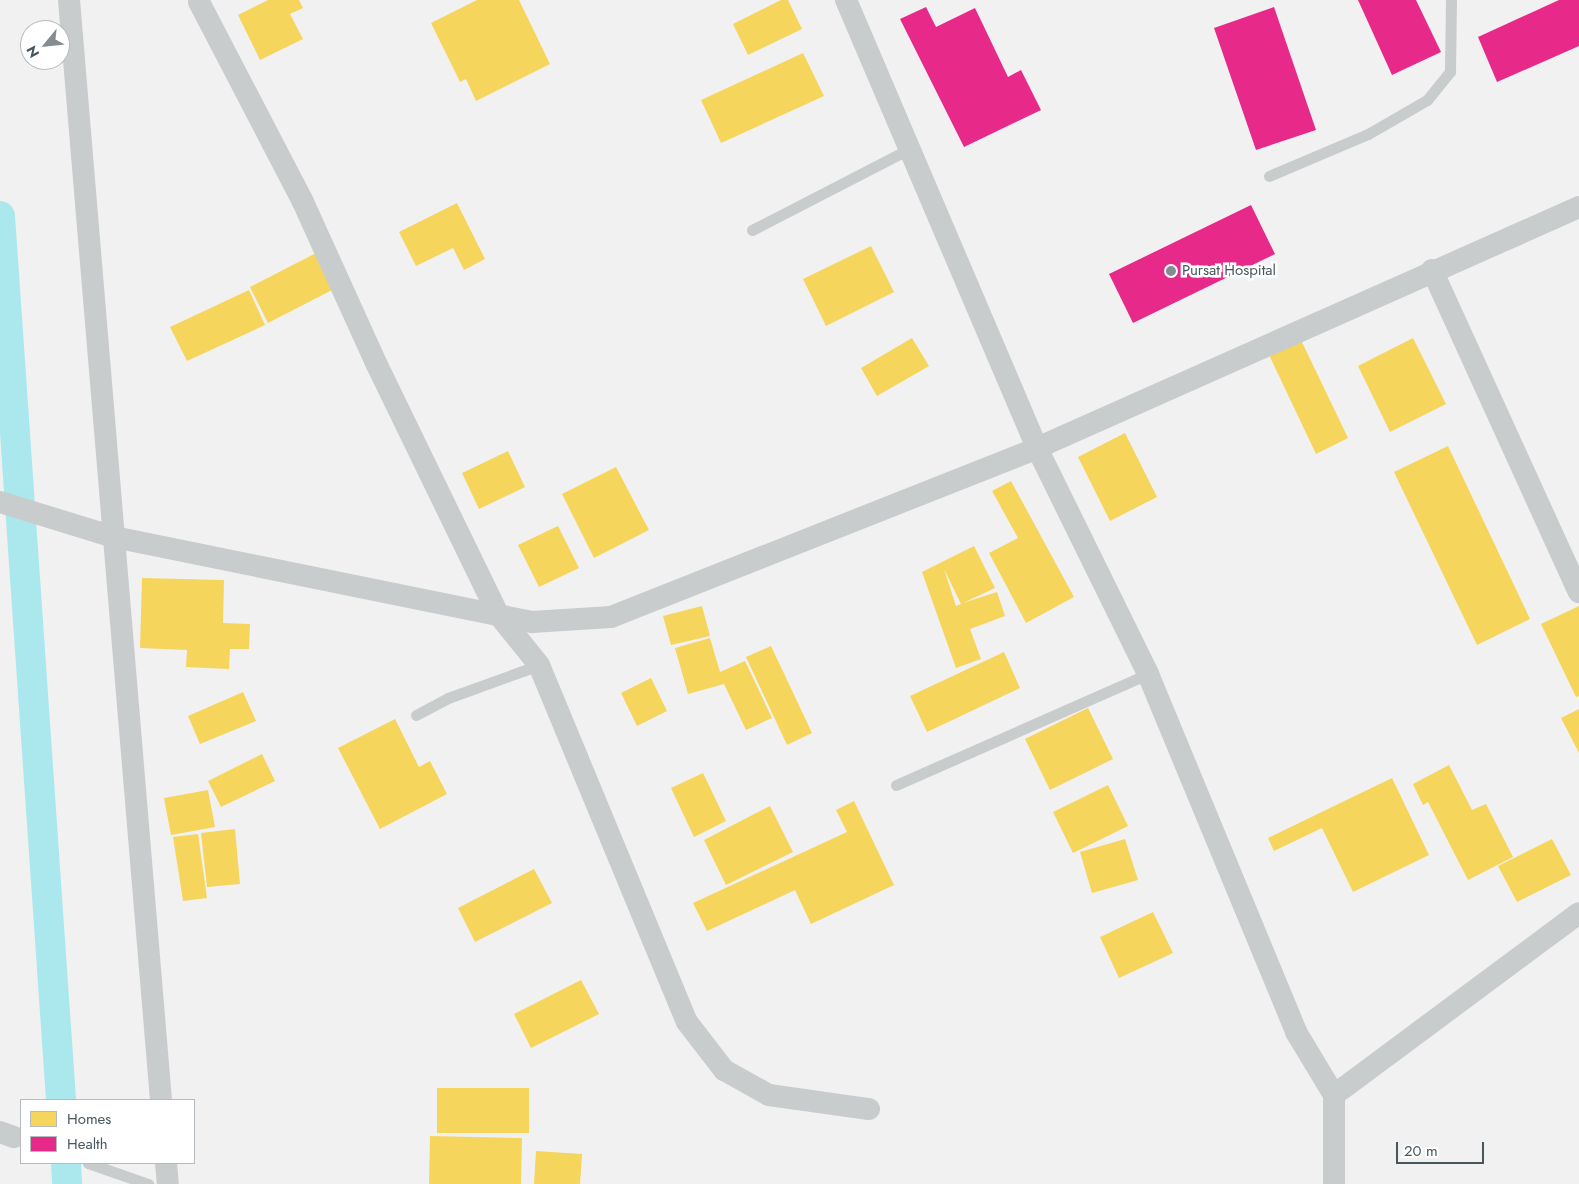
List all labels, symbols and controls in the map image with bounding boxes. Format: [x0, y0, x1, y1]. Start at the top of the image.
north arrow [20, 20, 70, 70]
text: N [21, 42, 44, 61]
place label: Pursat Hospital [1182, 262, 1276, 280]
marker: Pursat Hospital [1164, 264, 1178, 278]
legend [20, 1099, 195, 1164]
text: Homes [67, 1108, 111, 1130]
scale bar [1399, 1132, 1486, 1164]
text: Health [67, 1133, 108, 1155]
text: 20 m [1404, 1140, 1438, 1162]

